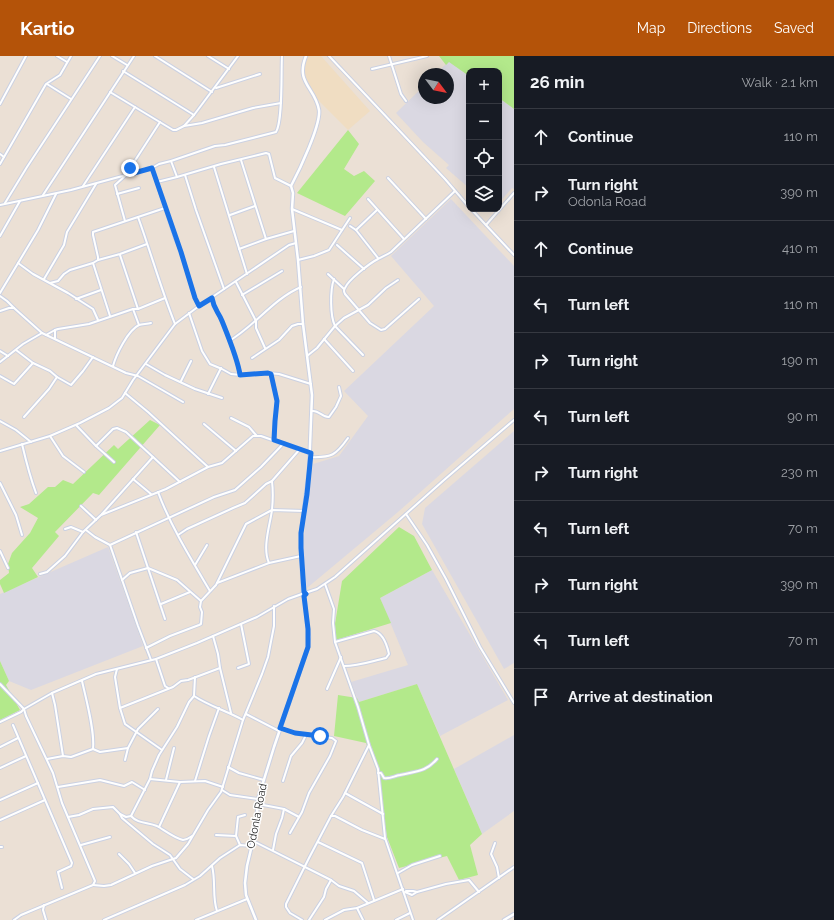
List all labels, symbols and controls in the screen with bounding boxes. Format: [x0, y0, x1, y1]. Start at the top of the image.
text: Kartio [20, 17, 75, 39]
text: Map [637, 20, 665, 36]
text: Directions [687, 20, 752, 36]
text: Saved [774, 20, 814, 36]
north arrow [418, 68, 454, 104]
map controls [466, 68, 502, 212]
button: + [466, 68, 502, 104]
text: 26 min [530, 72, 584, 92]
text: Walk · 2.1 km [742, 75, 818, 90]
button: − [466, 104, 502, 140]
icon: ahead [530, 126, 552, 148]
text: Continue [568, 128, 633, 146]
text: 110 m [784, 129, 818, 144]
button: locate [466, 140, 502, 176]
route end [121, 159, 139, 177]
button: layers [466, 176, 502, 212]
text: Turn right [568, 176, 638, 194]
icon: right [530, 182, 552, 204]
text: 390 m [780, 185, 818, 200]
text: Odonla Road [568, 194, 646, 209]
icon: ahead [530, 238, 552, 260]
text: Continue [568, 240, 633, 258]
text: 410 m [782, 241, 818, 256]
icon: left [530, 294, 552, 316]
text: Turn left [568, 296, 629, 314]
text: 110 m [784, 297, 818, 312]
icon: right [530, 350, 552, 372]
text: Turn right [568, 352, 638, 370]
text: 190 m [782, 353, 818, 368]
icon: left [530, 406, 552, 428]
text: Turn left [568, 408, 629, 426]
text: 90 m [787, 409, 818, 424]
icon: right [530, 462, 552, 484]
text: Turn right [568, 464, 638, 482]
text: 230 m [781, 465, 818, 480]
icon: left [530, 518, 552, 540]
text: Turn left [568, 520, 629, 538]
text: 70 m [788, 521, 818, 536]
icon: right [530, 574, 552, 596]
text: Turn right [568, 576, 638, 594]
text: 390 m [780, 577, 818, 592]
icon: left [530, 630, 552, 652]
text: Turn left [568, 632, 629, 650]
text: 70 m [788, 633, 818, 648]
icon: arrive [530, 686, 552, 708]
text: Arrive at destination [568, 688, 713, 706]
route start [311, 727, 329, 745]
street label: Odonla Road [244, 782, 270, 850]

